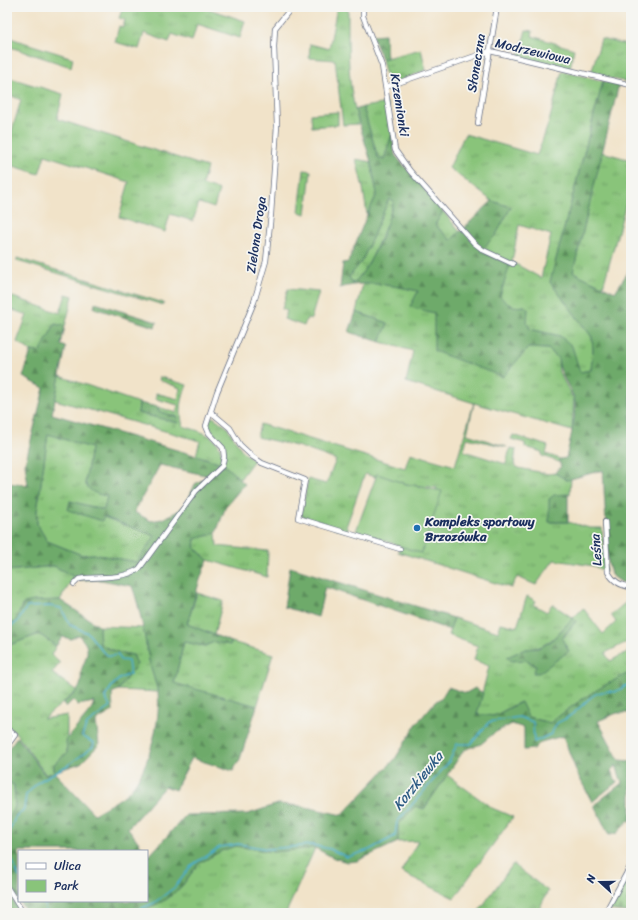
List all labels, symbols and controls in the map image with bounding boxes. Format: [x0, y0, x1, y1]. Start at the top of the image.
street label: Modrzewiowa [493, 31, 574, 71]
street label: Słoneczna [460, 32, 492, 94]
street label: Krzemionki [384, 72, 416, 139]
street label: Zielona Droga [239, 195, 273, 275]
place label: Kompleks sportowy Brzozówka [424, 510, 536, 548]
marker: Kompleks sportowy Brzozówka [412, 523, 422, 533]
street label: Leśna [583, 533, 609, 567]
water label: Korzkiewka [386, 745, 450, 816]
legend [18, 850, 148, 902]
text: Ulica [54, 855, 82, 877]
north arrow [580, 862, 620, 902]
text: N [581, 871, 602, 886]
text: Park [54, 875, 79, 897]

